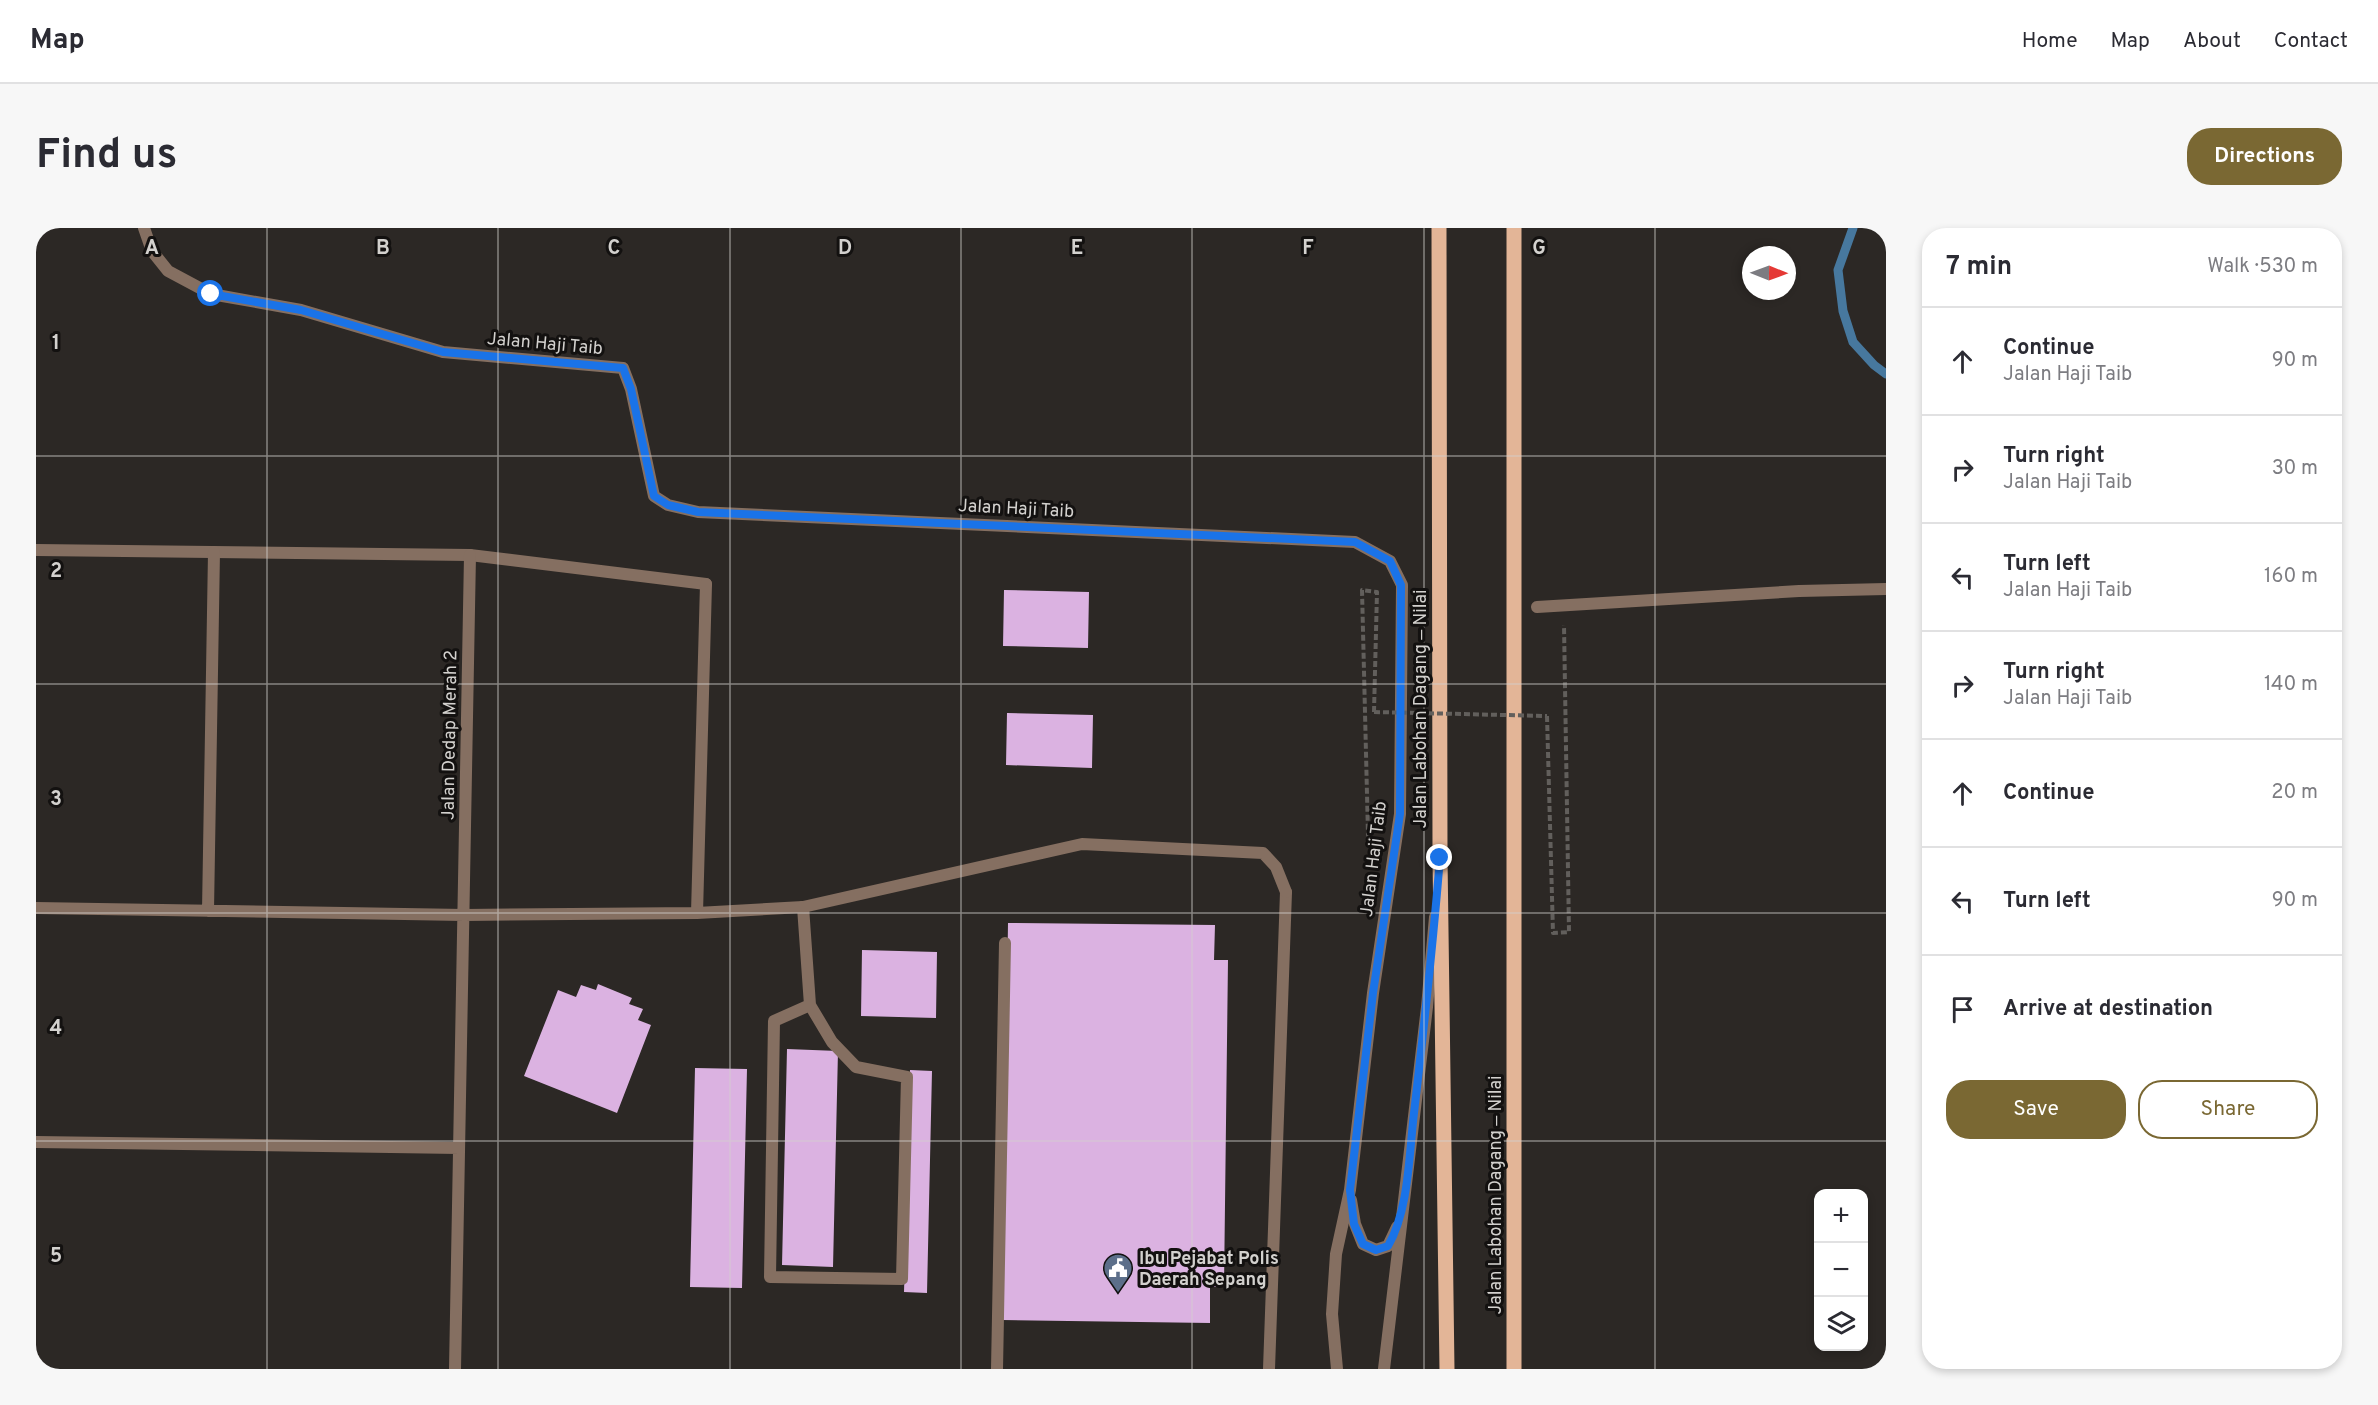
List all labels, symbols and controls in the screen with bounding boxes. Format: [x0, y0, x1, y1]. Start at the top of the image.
text: Map [30, 23, 85, 59]
text: Home [2022, 28, 2078, 55]
text: Map [2111, 28, 2150, 55]
text: About [2183, 28, 2241, 55]
text: Contact [2274, 28, 2348, 55]
button: Directions [2187, 128, 2342, 185]
text: Find us [36, 130, 177, 183]
text: A [145, 236, 159, 262]
text: B [376, 236, 390, 262]
text: C [608, 236, 620, 262]
text: D [838, 236, 852, 262]
text: E [1071, 236, 1083, 262]
text: F [1302, 236, 1314, 262]
text: G [1532, 236, 1546, 262]
north arrow [1742, 246, 1796, 300]
text: 7 min [1946, 251, 2012, 284]
text: Walk · 530 m [2207, 254, 2318, 280]
route start [197, 280, 223, 306]
street label: Jalan Haji Taib [486, 328, 604, 361]
text: 1 [52, 331, 60, 357]
text: Continue [2003, 335, 2094, 362]
icon: ahead [1946, 345, 1979, 378]
text: 90 m [2272, 348, 2318, 374]
text: Jalan Haji Taib [2003, 362, 2132, 388]
text: Turn right [2003, 443, 2105, 470]
icon: right [1946, 453, 1979, 486]
text: 30 m [2272, 456, 2318, 482]
text: Jalan Haji Taib [2003, 470, 2132, 496]
street label: Jalan Haji Taib [957, 495, 1075, 524]
text: Turn left [2003, 551, 2091, 578]
text: 2 [50, 559, 62, 585]
icon: left [1946, 561, 1979, 594]
text: 160 m [2264, 564, 2318, 590]
text: Jalan Haji Taib [2003, 578, 2132, 604]
street label: Jalan Labohan Dagang ‒ Nilai [1410, 589, 1433, 829]
street label: Jalan Dedap Merah 2 [438, 650, 463, 820]
text: Turn right [2003, 659, 2105, 686]
icon: right [1946, 669, 1979, 702]
text: 140 m [2264, 672, 2318, 698]
text: Jalan Haji Taib [2003, 686, 2132, 712]
icon: ahead [1946, 777, 1979, 810]
text: Continue [2003, 780, 2094, 807]
text: 20 m [2271, 780, 2318, 806]
text: 3 [50, 787, 62, 813]
street label: Jalan Haji Taib [1356, 800, 1393, 918]
route end [1426, 844, 1452, 870]
icon: left [1946, 885, 1979, 918]
text: Turn left [2003, 888, 2091, 915]
text: 90 m [2272, 888, 2318, 914]
icon: arrive [1946, 993, 1979, 1026]
text: Arrive at destination [2003, 996, 2213, 1023]
text: 4 [50, 1016, 62, 1042]
street label: Jalan Labohan Dagang ‒ Nilai [1485, 1075, 1508, 1315]
button: Save [1946, 1080, 2126, 1139]
button: Share [2138, 1080, 2318, 1139]
map controls [1814, 1189, 1868, 1351]
button: + [1814, 1189, 1868, 1243]
button: − [1814, 1243, 1868, 1297]
text: 5 [50, 1244, 62, 1270]
place label: Ibu Pejabat Polis Daerah Sepang [1139, 1248, 1279, 1292]
public building icon: Ibu Pejabat Polis Daerah Sepang [1102, 1252, 1134, 1294]
button: layers [1814, 1297, 1868, 1351]

